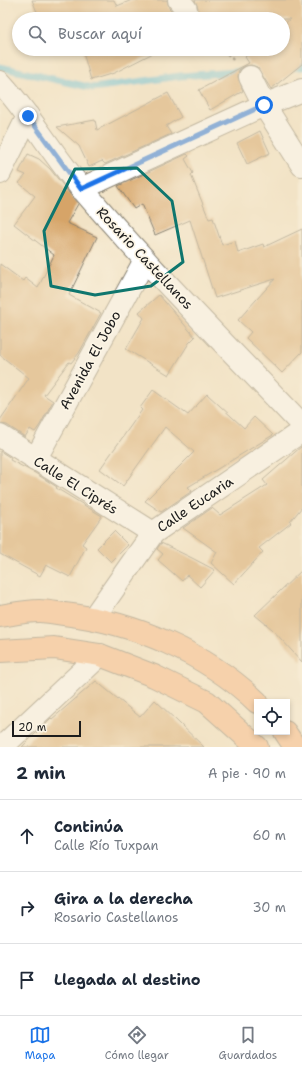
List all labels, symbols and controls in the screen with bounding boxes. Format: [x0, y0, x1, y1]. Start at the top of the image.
search box [12, 12, 290, 56]
icon: search [26, 23, 48, 45]
text: Buscar aquí [58, 24, 142, 44]
route start [255, 96, 273, 114]
route end [19, 107, 37, 125]
street label: Rosario Castellanos [93, 203, 197, 313]
street label: Avenida El Jobo [55, 307, 125, 413]
street label: Calle El Ciprés [30, 452, 122, 518]
street label: Calle Eucaria [153, 472, 237, 536]
map controls [254, 699, 290, 735]
button: locate [254, 699, 290, 735]
scale bar [12, 719, 81, 738]
text: 20 m [18, 720, 46, 735]
text: 2 min [16, 762, 66, 784]
text: A pie · 90 m [208, 765, 286, 782]
text: Continúa [54, 817, 123, 837]
icon: ahead [16, 825, 38, 847]
text: 60 m [253, 827, 286, 844]
text: Calle Río Tuxpan [54, 837, 159, 854]
text: Gira a la derecha [54, 889, 193, 909]
icon: right [16, 897, 38, 919]
text: 30 m [252, 899, 286, 916]
text: Rosario Castellanos [54, 909, 178, 926]
icon: arrive [16, 969, 38, 991]
text: Llegada al destino [54, 970, 201, 990]
tab: Mapa [25, 1024, 55, 1063]
tab: Cómo llegar [105, 1024, 169, 1063]
tab: Guardados [219, 1024, 277, 1063]

